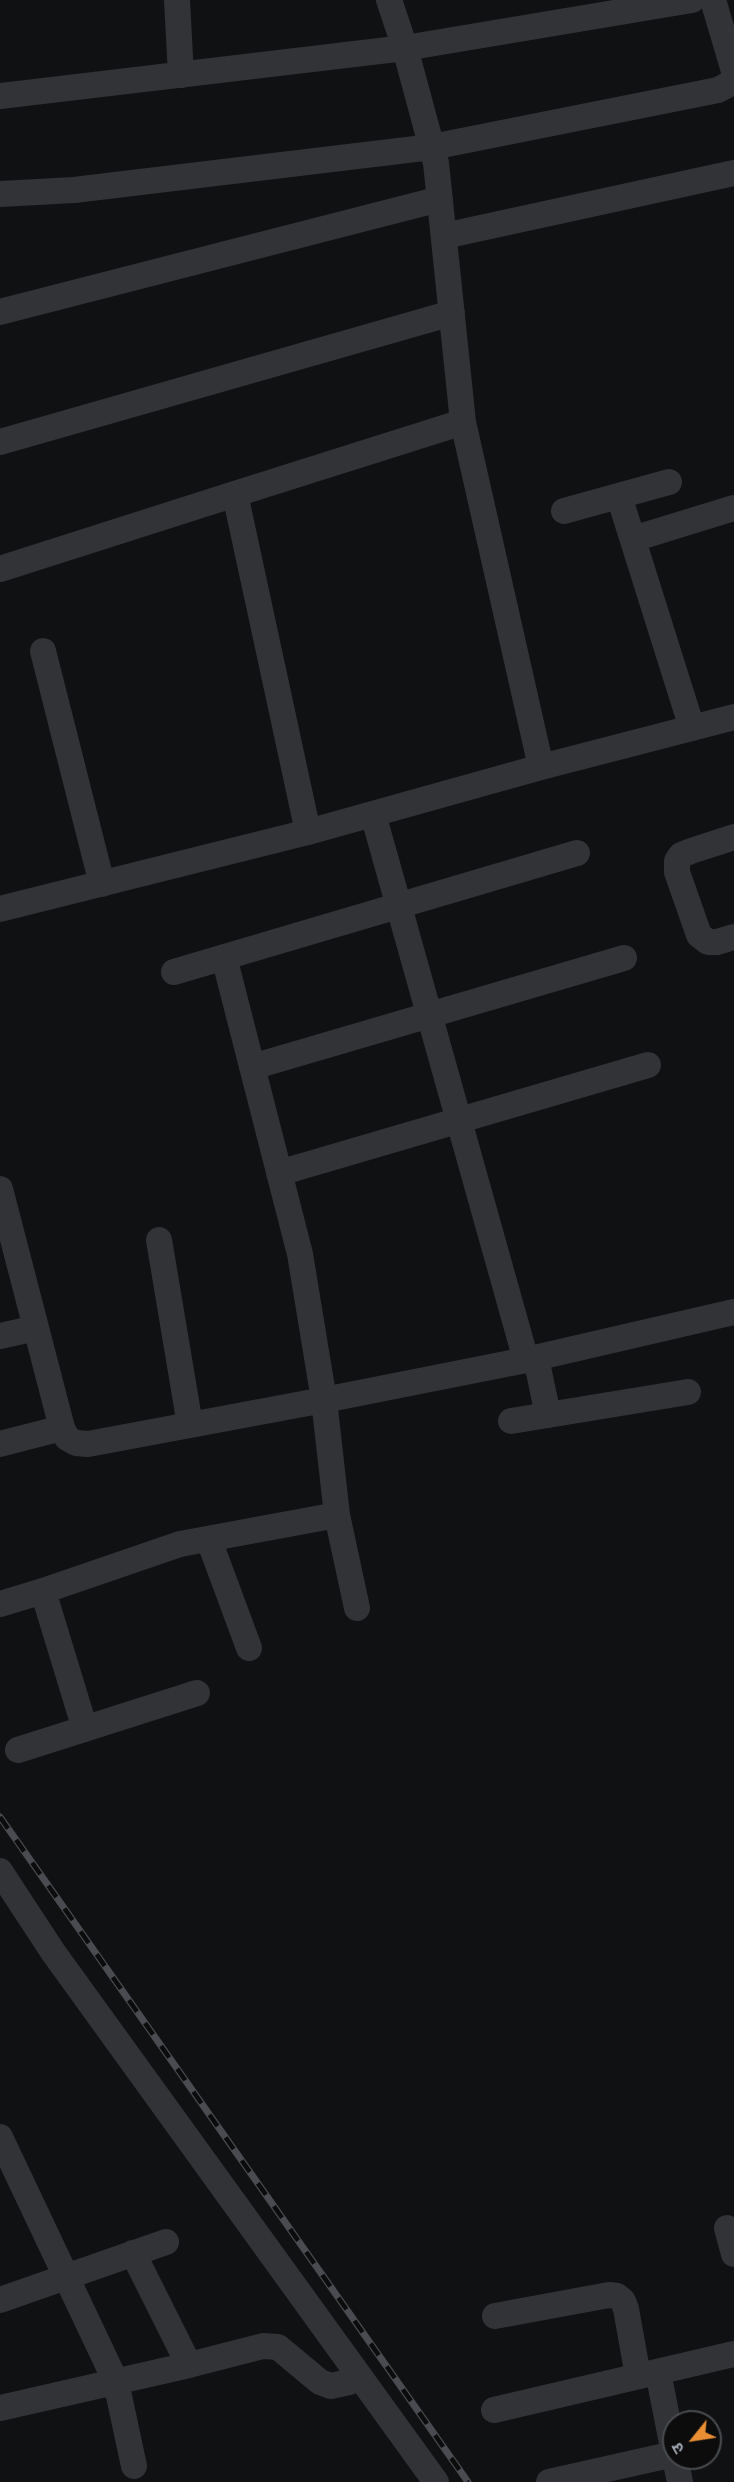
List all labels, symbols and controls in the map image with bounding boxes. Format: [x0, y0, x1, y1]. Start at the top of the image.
north arrow [662, 2410, 722, 2470]
text: उ [667, 2439, 688, 2457]

